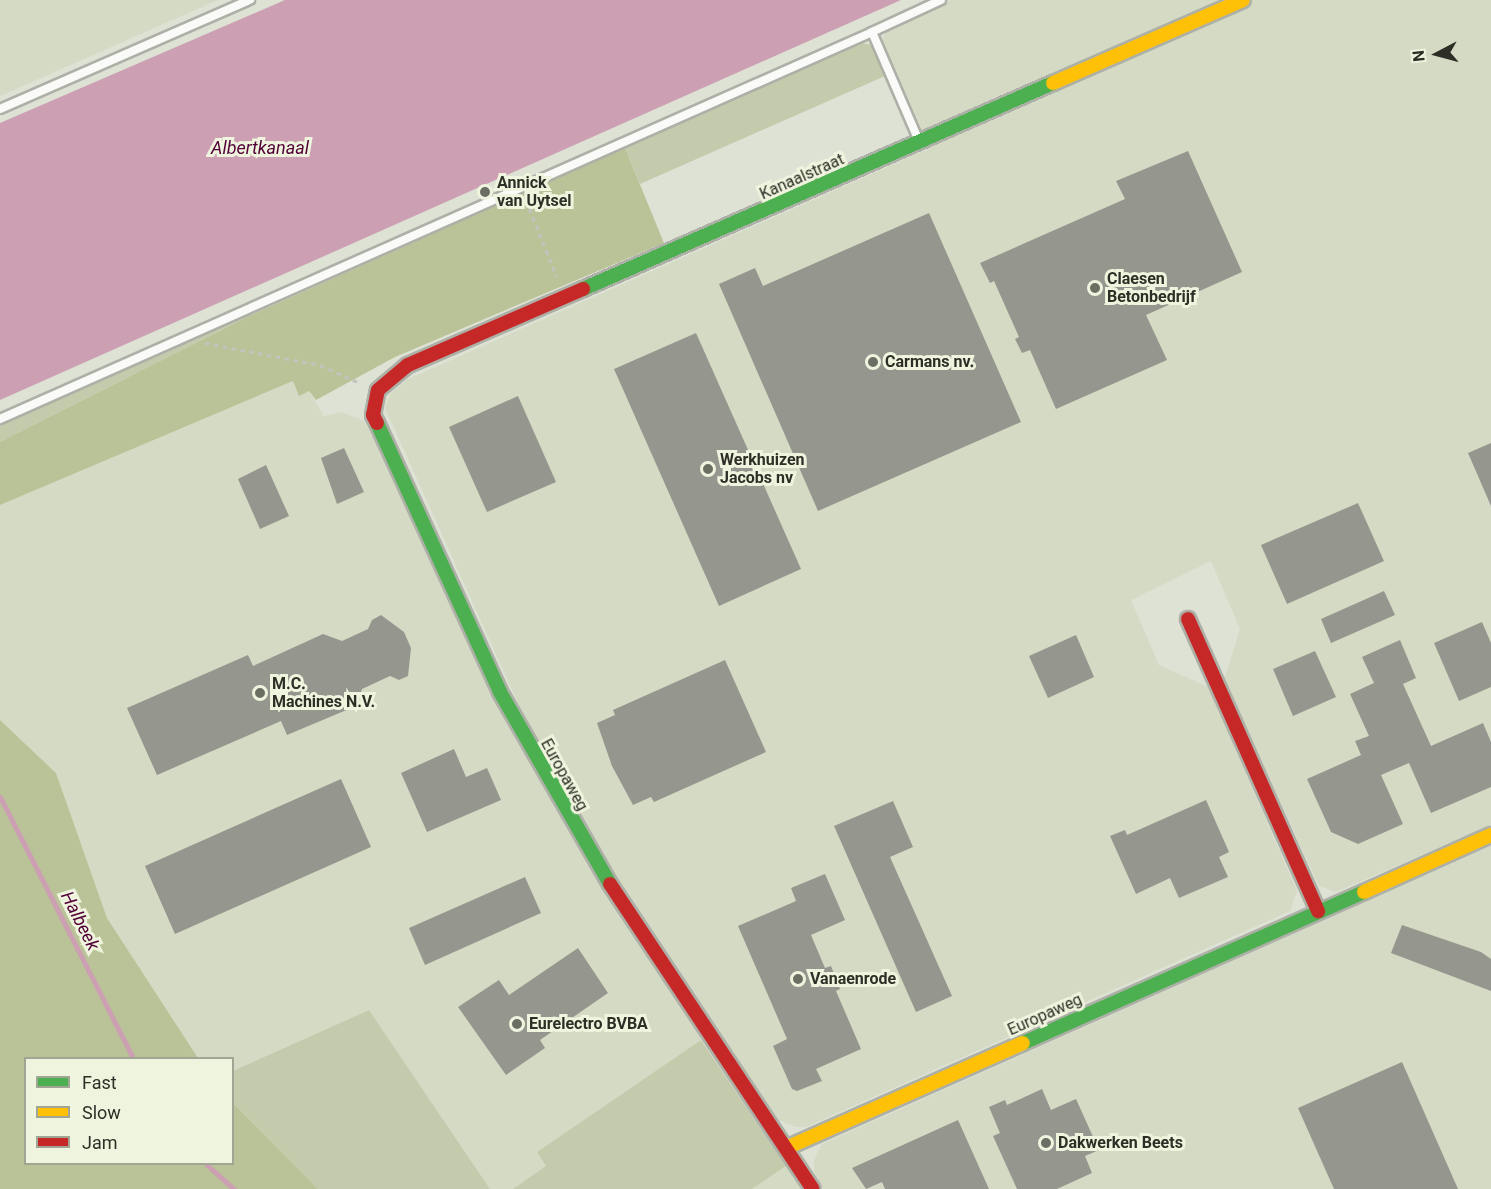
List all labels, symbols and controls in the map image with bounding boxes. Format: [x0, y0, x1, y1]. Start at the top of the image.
north arrow [1407, 24, 1467, 84]
text: N [1409, 49, 1429, 63]
water label: Albertkanaal [211, 137, 309, 159]
street label: Kanaalstraat [757, 150, 847, 204]
place label: Annick van Uytsel [497, 173, 572, 211]
marker: Annick van Uytsel [478, 185, 492, 199]
place label: Claesen Betonbedrijf [1107, 269, 1196, 307]
marker: Claesen Betonbedrijf [1088, 281, 1102, 295]
place label: Carmans nv. [885, 352, 974, 372]
marker: Carmans nv. [866, 355, 880, 369]
place label: Werkhuizen Jacobs nv [720, 450, 805, 488]
marker: Werkhuizen Jacobs nv [701, 462, 715, 476]
place label: M.C. Machines N.V. [272, 674, 375, 712]
marker: M.C. Machines N.V. [253, 686, 267, 700]
street label: Europaweg [536, 736, 592, 814]
water label: Halbeek [56, 888, 104, 954]
place label: Vanaenrode [810, 969, 896, 989]
marker: Vanaenrode [791, 972, 805, 986]
street label: Europaweg [1005, 990, 1085, 1040]
place label: Eurelectro BVBA [529, 1014, 648, 1034]
marker: Eurelectro BVBA [510, 1017, 524, 1031]
legend [24, 1057, 234, 1165]
text: Fast [82, 1072, 117, 1093]
text: Slow [82, 1102, 121, 1123]
text: Jam [82, 1132, 118, 1153]
place label: Dakwerken Beets [1058, 1133, 1183, 1153]
marker: Dakwerken Beets [1039, 1136, 1053, 1150]

